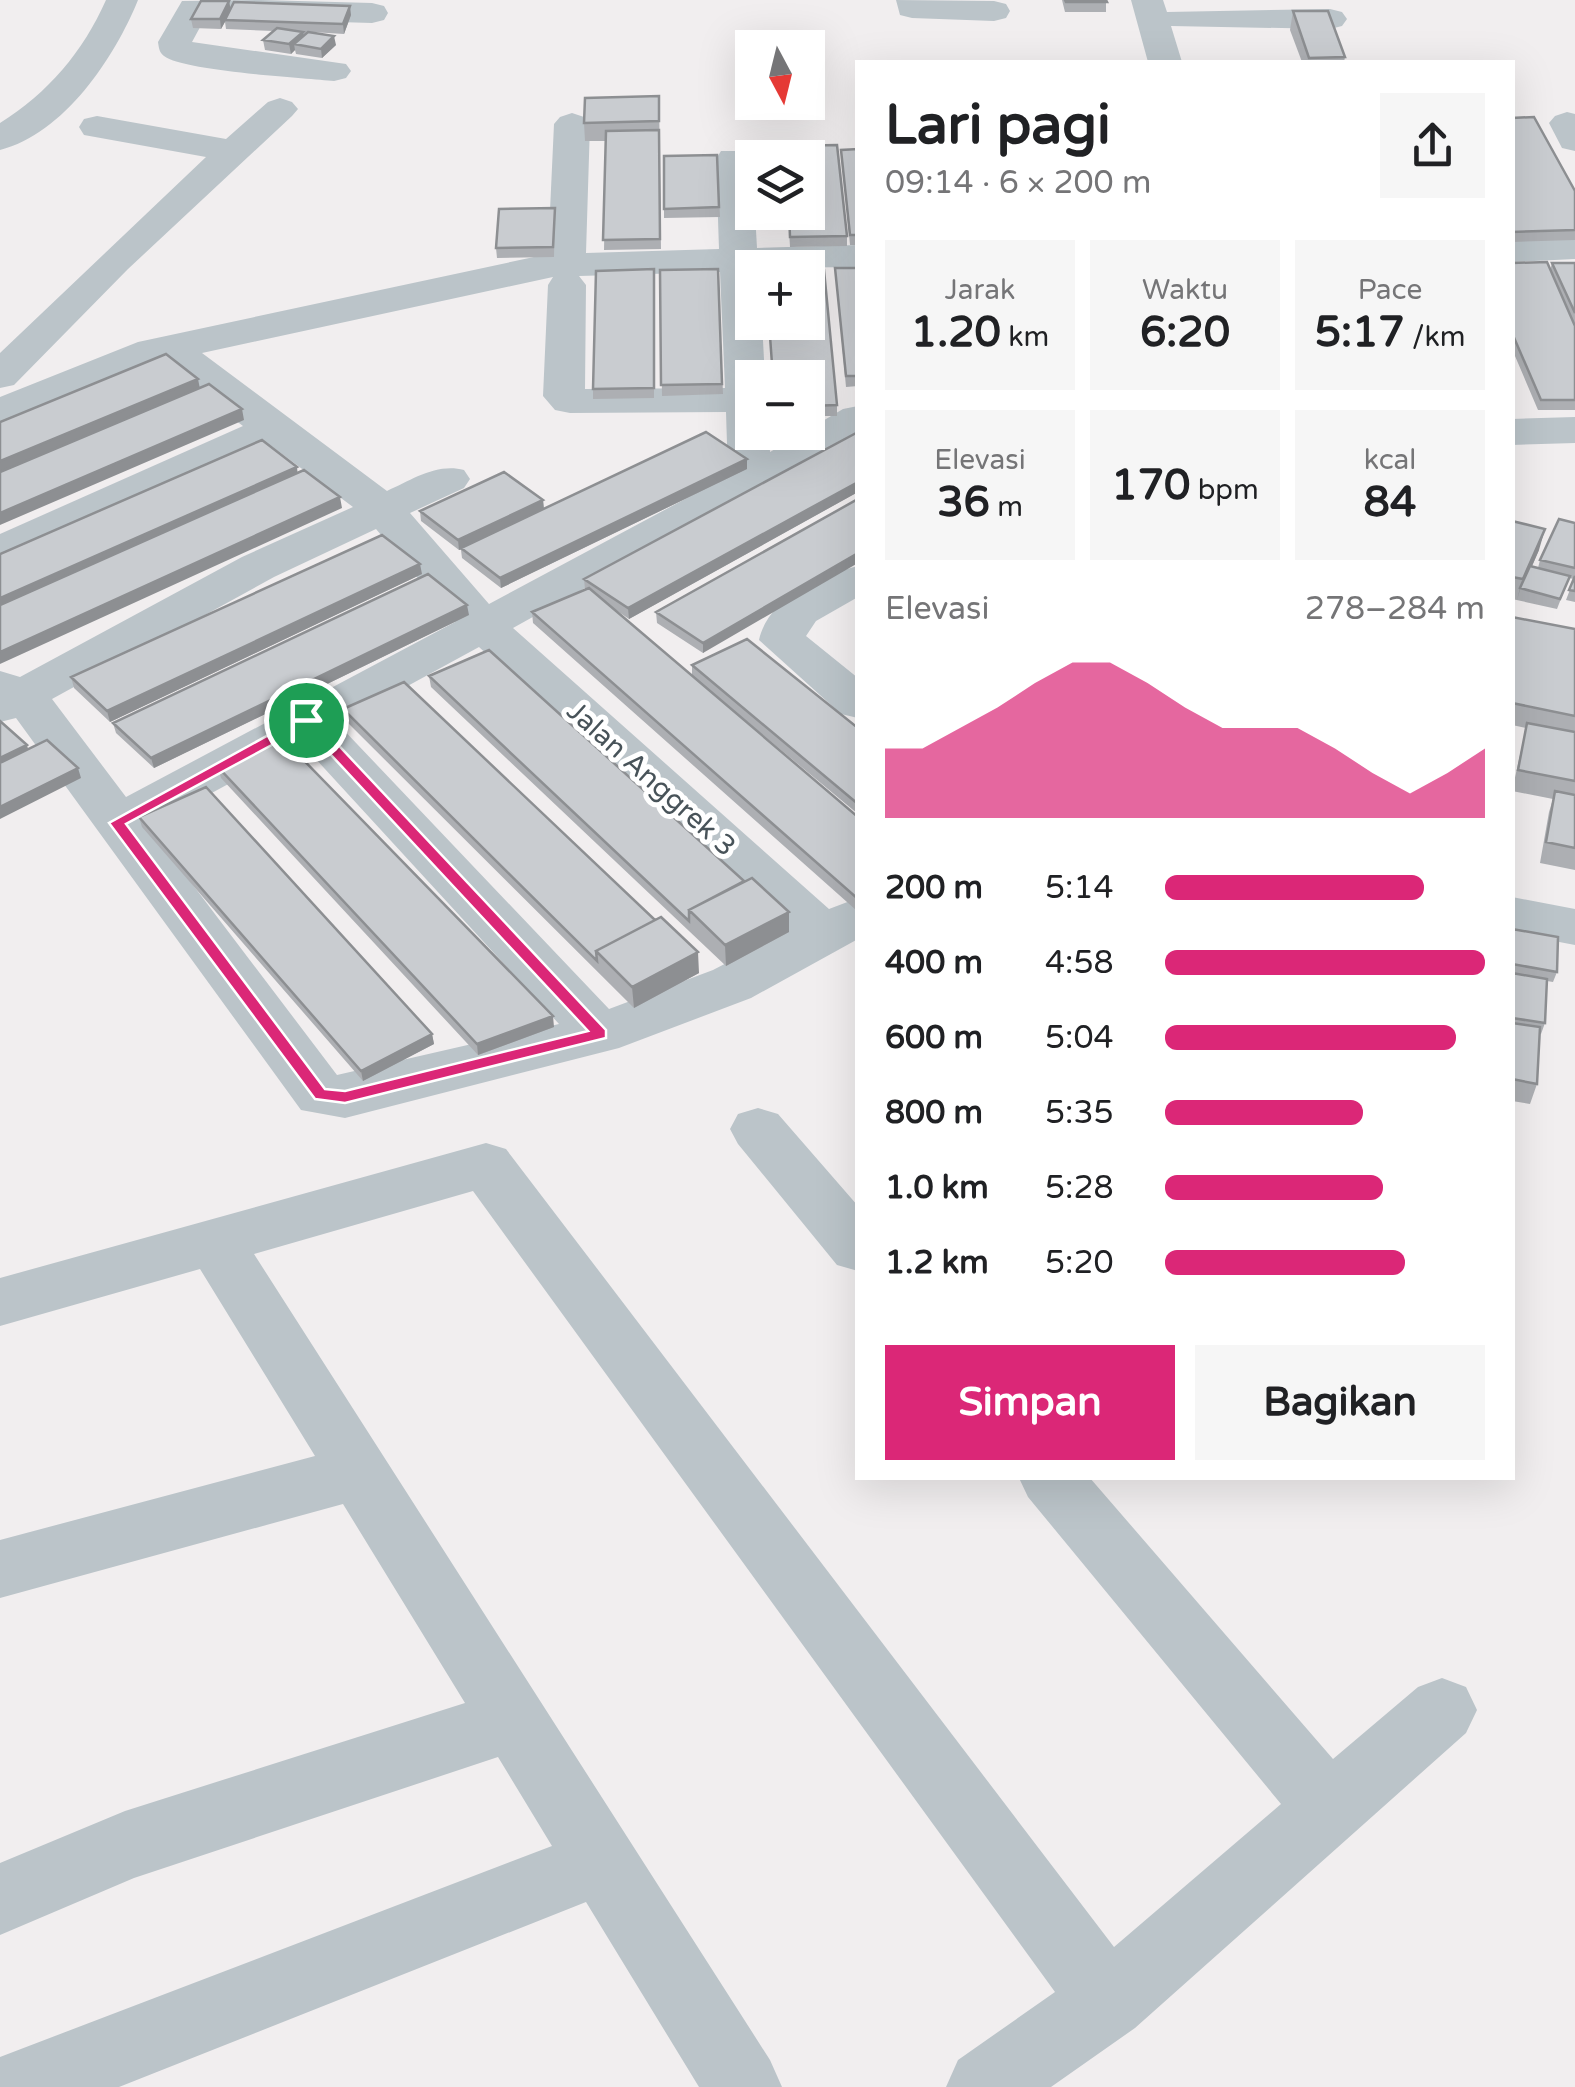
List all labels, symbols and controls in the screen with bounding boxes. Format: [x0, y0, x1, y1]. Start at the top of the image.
north arrow [735, 30, 825, 120]
map controls [735, 30, 825, 450]
text: Lari pagi [885, 93, 1111, 159]
button: share [1380, 93, 1485, 198]
button: layers [735, 140, 825, 230]
text: 09:14 · 6 × 200 m [885, 164, 1151, 202]
button: + [735, 250, 825, 340]
text: Jarak [945, 273, 1015, 307]
text: Waktu [1142, 273, 1228, 307]
text: Pace [1358, 273, 1422, 307]
text: 1.20 [911, 307, 1001, 358]
text: 6:20 [1140, 307, 1230, 358]
text: 5:17 [1315, 307, 1405, 358]
text: km [1001, 320, 1049, 354]
text: /km [1405, 320, 1465, 354]
button: − [735, 360, 825, 450]
text: Elevasi [934, 443, 1026, 477]
text: kcal [1364, 443, 1416, 477]
text: 170 [1111, 460, 1190, 511]
text: bpm [1190, 473, 1259, 507]
text: 36 [937, 477, 990, 528]
text: 84 [1364, 477, 1416, 528]
text: m [990, 490, 1023, 524]
text: Elevasi [885, 590, 989, 628]
text: 278–284 m [1305, 590, 1485, 628]
pin [264, 678, 349, 763]
icon: arrive [279, 693, 334, 748]
street label: Jalan Anggrek 3 [560, 694, 743, 863]
text: 200 m [885, 869, 983, 907]
text: 5:14 [1045, 869, 1114, 907]
text: 400 m [885, 944, 983, 982]
text: 4:58 [1045, 944, 1114, 982]
text: 600 m [885, 1019, 983, 1057]
text: 5:04 [1045, 1019, 1114, 1057]
text: 800 m [885, 1094, 983, 1132]
text: 5:35 [1045, 1094, 1114, 1132]
text: 1.0 km [885, 1169, 989, 1207]
text: 5:28 [1045, 1169, 1114, 1207]
text: 1.2 km [885, 1244, 989, 1282]
text: 5:20 [1045, 1244, 1114, 1282]
button: Simpan [885, 1345, 1175, 1460]
button: Bagikan [1195, 1345, 1485, 1460]

